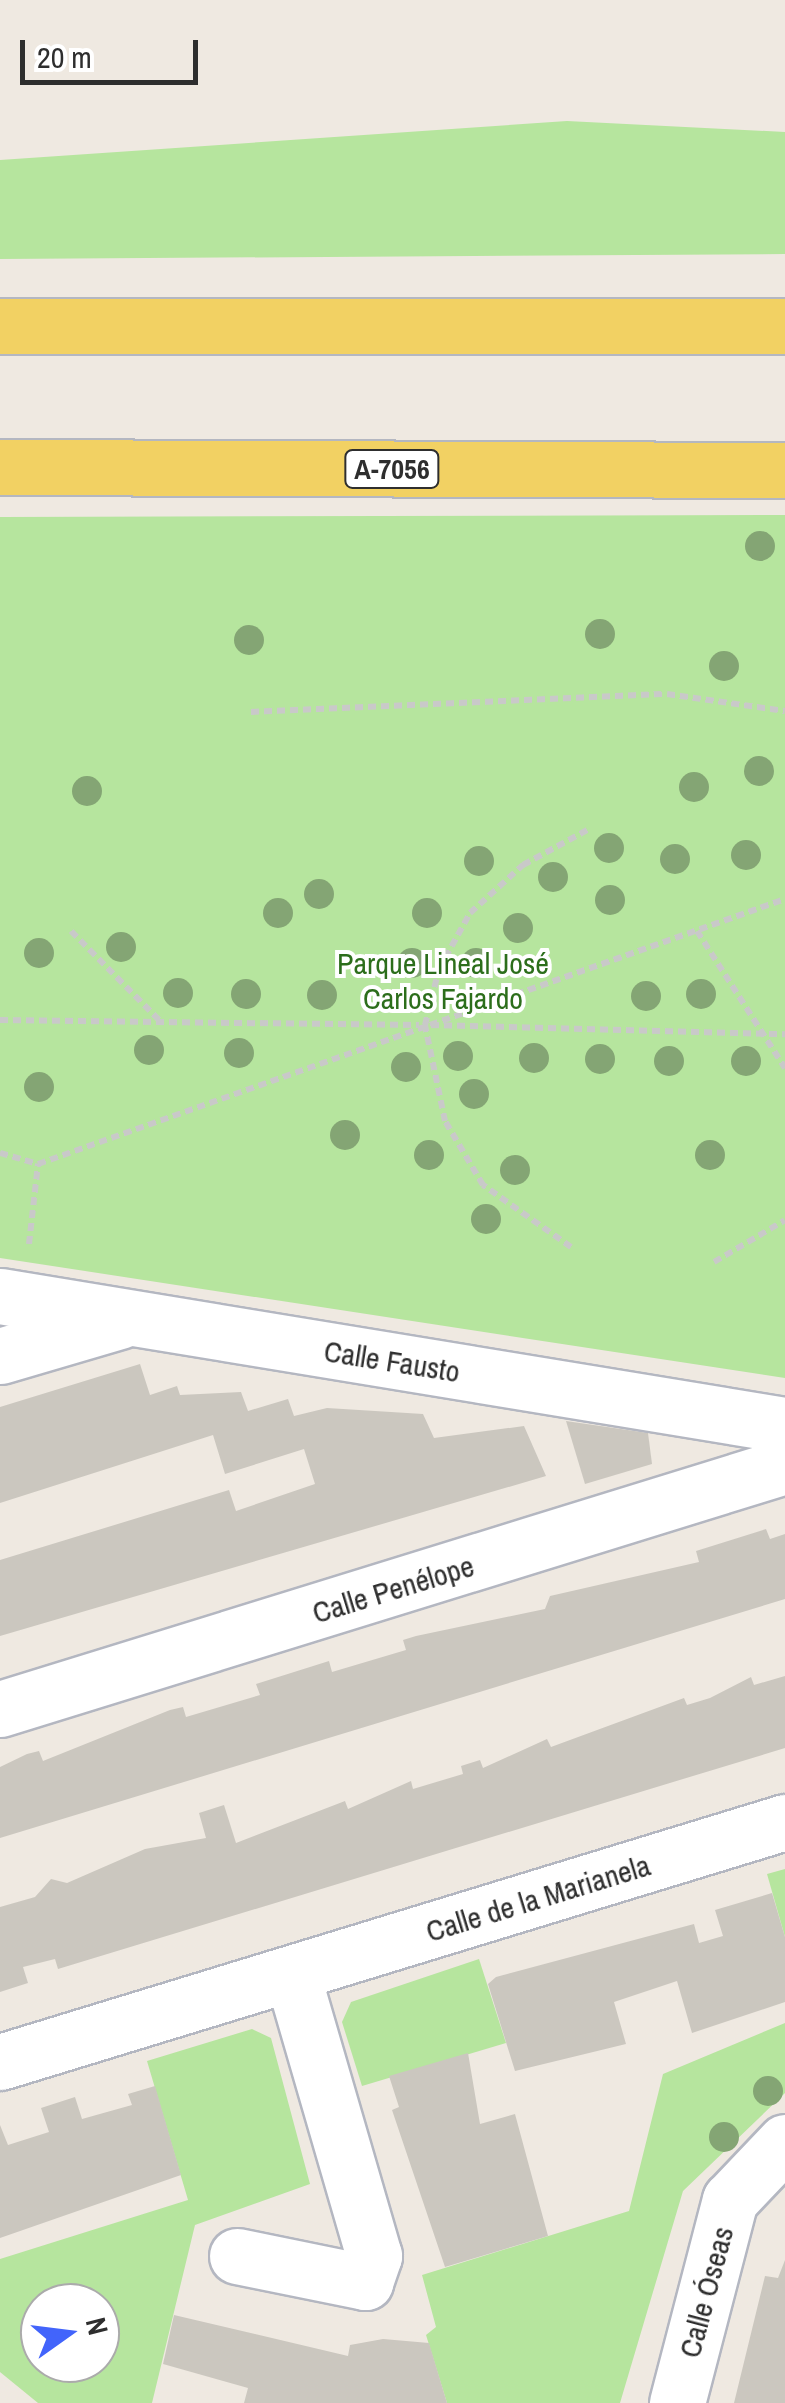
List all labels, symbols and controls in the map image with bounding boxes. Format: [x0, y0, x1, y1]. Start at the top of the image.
scale bar [25, 20, 202, 82]
text: 20 m [37, 37, 92, 77]
road number: A-7056 [342, 446, 442, 492]
park label: Parque Lineal José Carlos Fajardo [337, 945, 549, 1016]
street label: Calle Fausto [322, 1333, 462, 1389]
street label: Calle Penélope [308, 1547, 478, 1631]
street label: Calle de la Marianela [422, 1847, 654, 1949]
street label: Calle Óseas [671, 2223, 741, 2361]
north arrow [20, 2283, 120, 2383]
text: N [77, 2314, 118, 2339]

